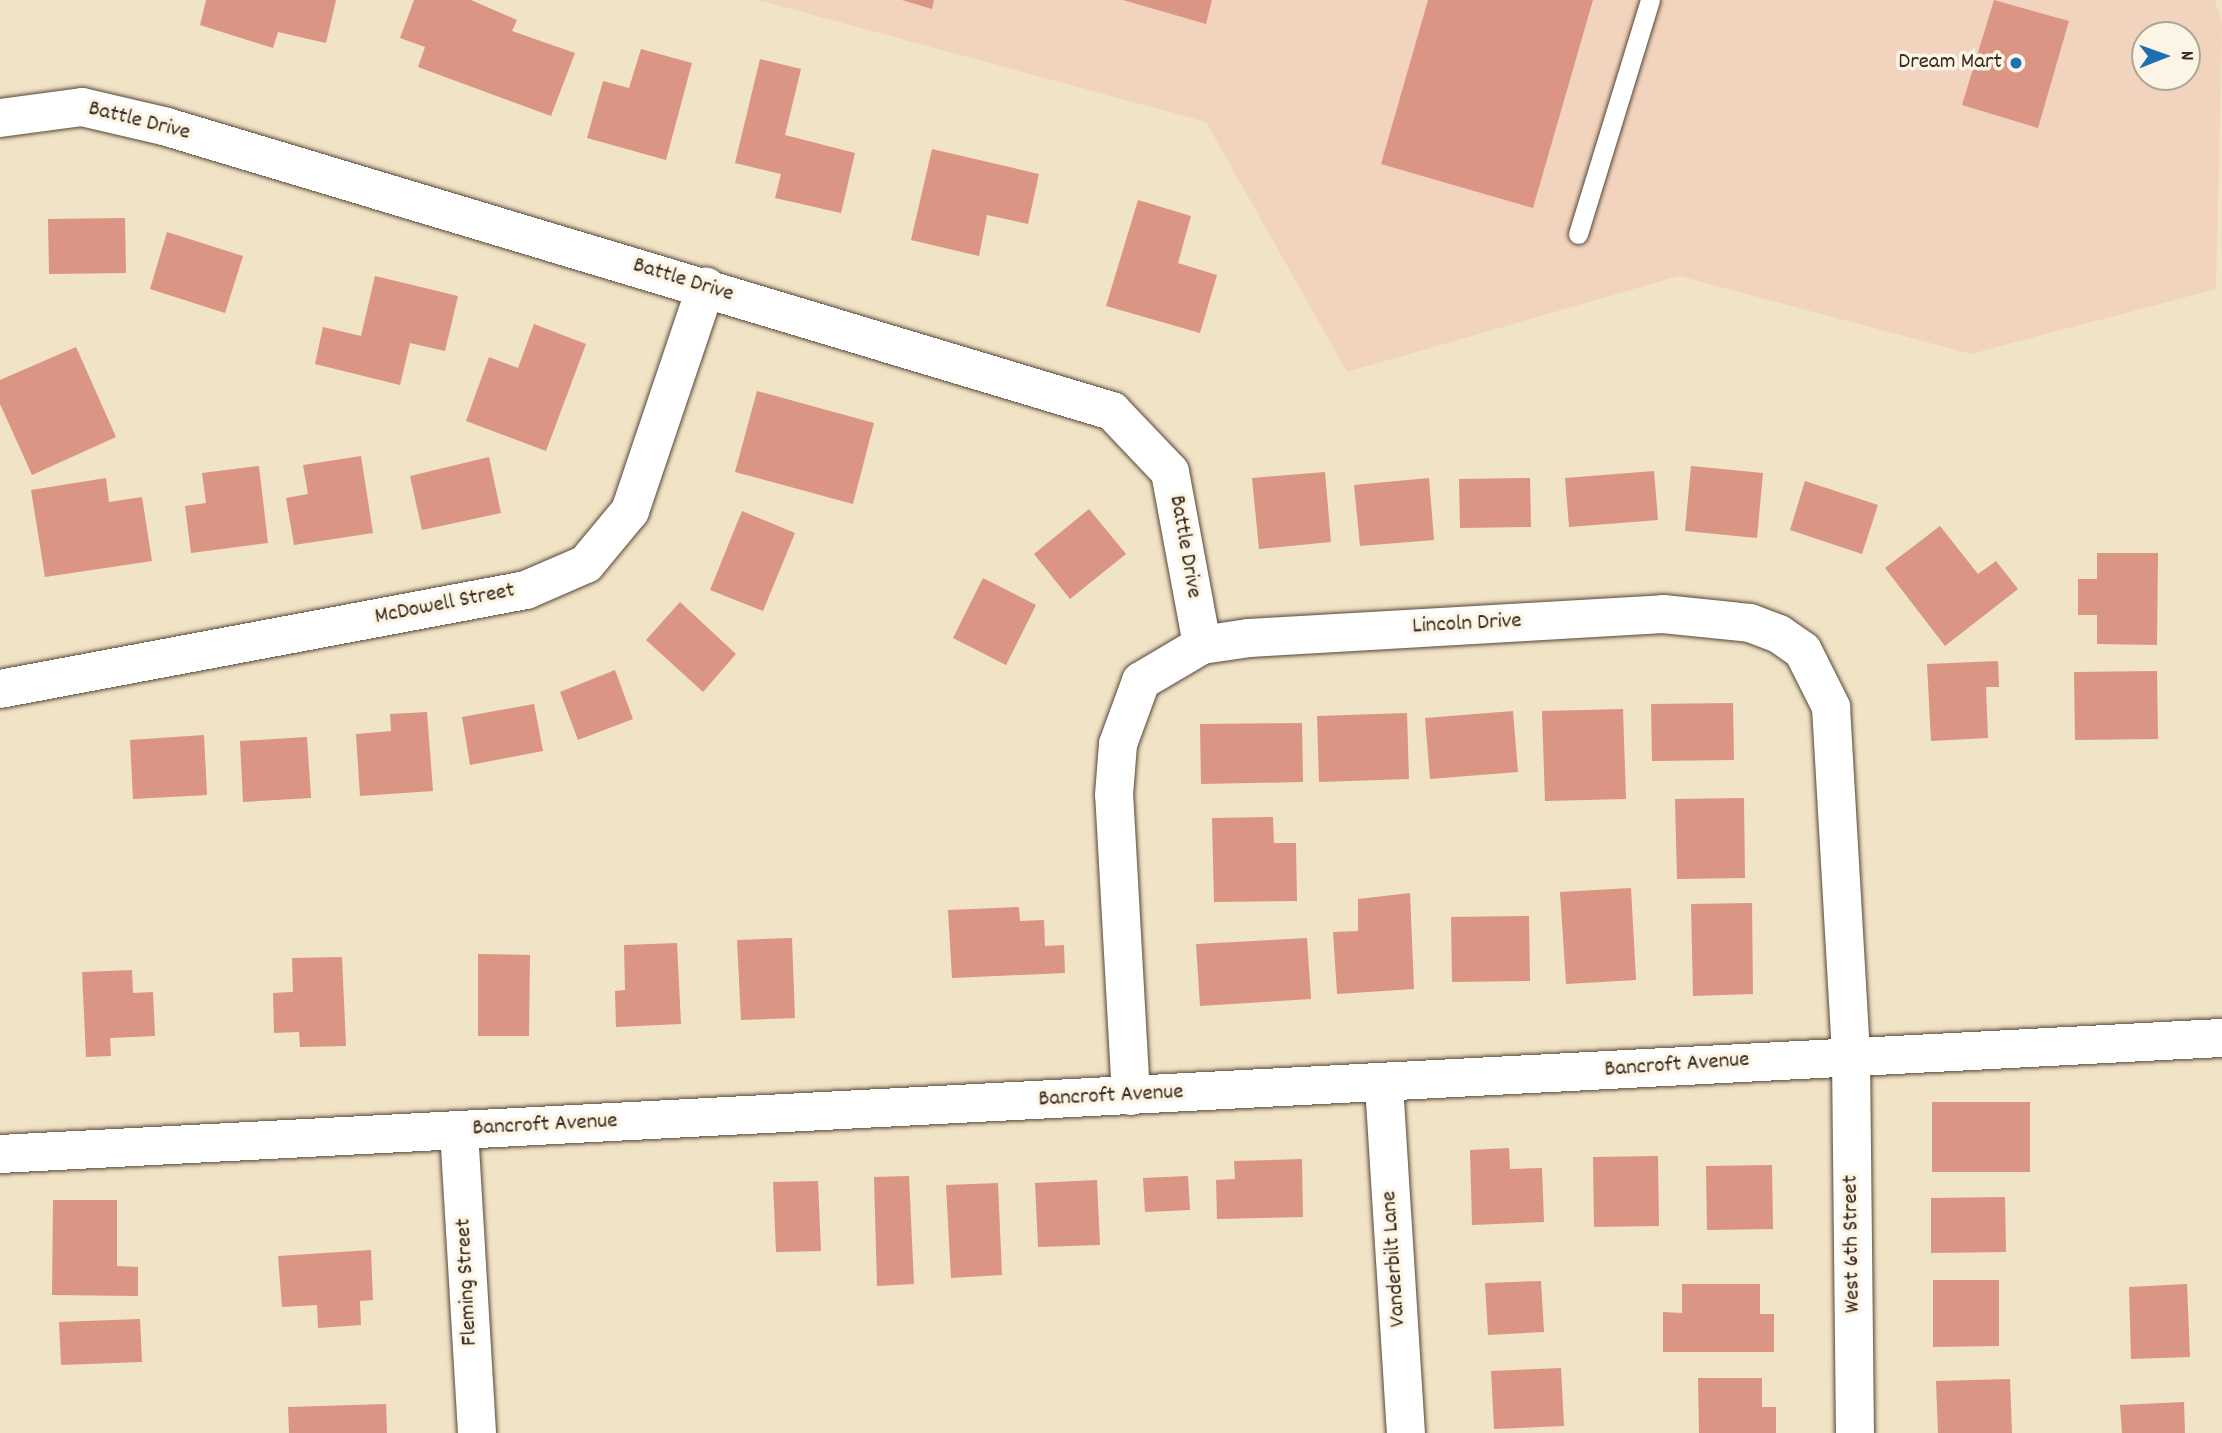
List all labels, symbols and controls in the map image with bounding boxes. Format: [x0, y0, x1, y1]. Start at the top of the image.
north arrow [2131, 21, 2201, 91]
place label: Dream Mart [1898, 49, 2002, 77]
text: N [2172, 51, 2199, 61]
marker: Dream Mart [2008, 55, 2024, 71]
street label: Battle Drive [85, 96, 193, 148]
street label: Battle Drive [629, 253, 737, 309]
street label: Battle Drive [1161, 493, 1207, 601]
street label: McDowell Street [373, 578, 517, 632]
street label: Lincoln Drive [1412, 608, 1522, 642]
street label: Bancroft Avenue [1604, 1047, 1750, 1085]
street label: Bancroft Avenue [1038, 1079, 1184, 1115]
street label: Bancroft Avenue [472, 1108, 618, 1144]
street label: West 6th Street [1838, 1175, 1868, 1313]
street label: Vanderbilt Lane [1376, 1190, 1414, 1328]
street label: Fleming Street [451, 1218, 485, 1346]

